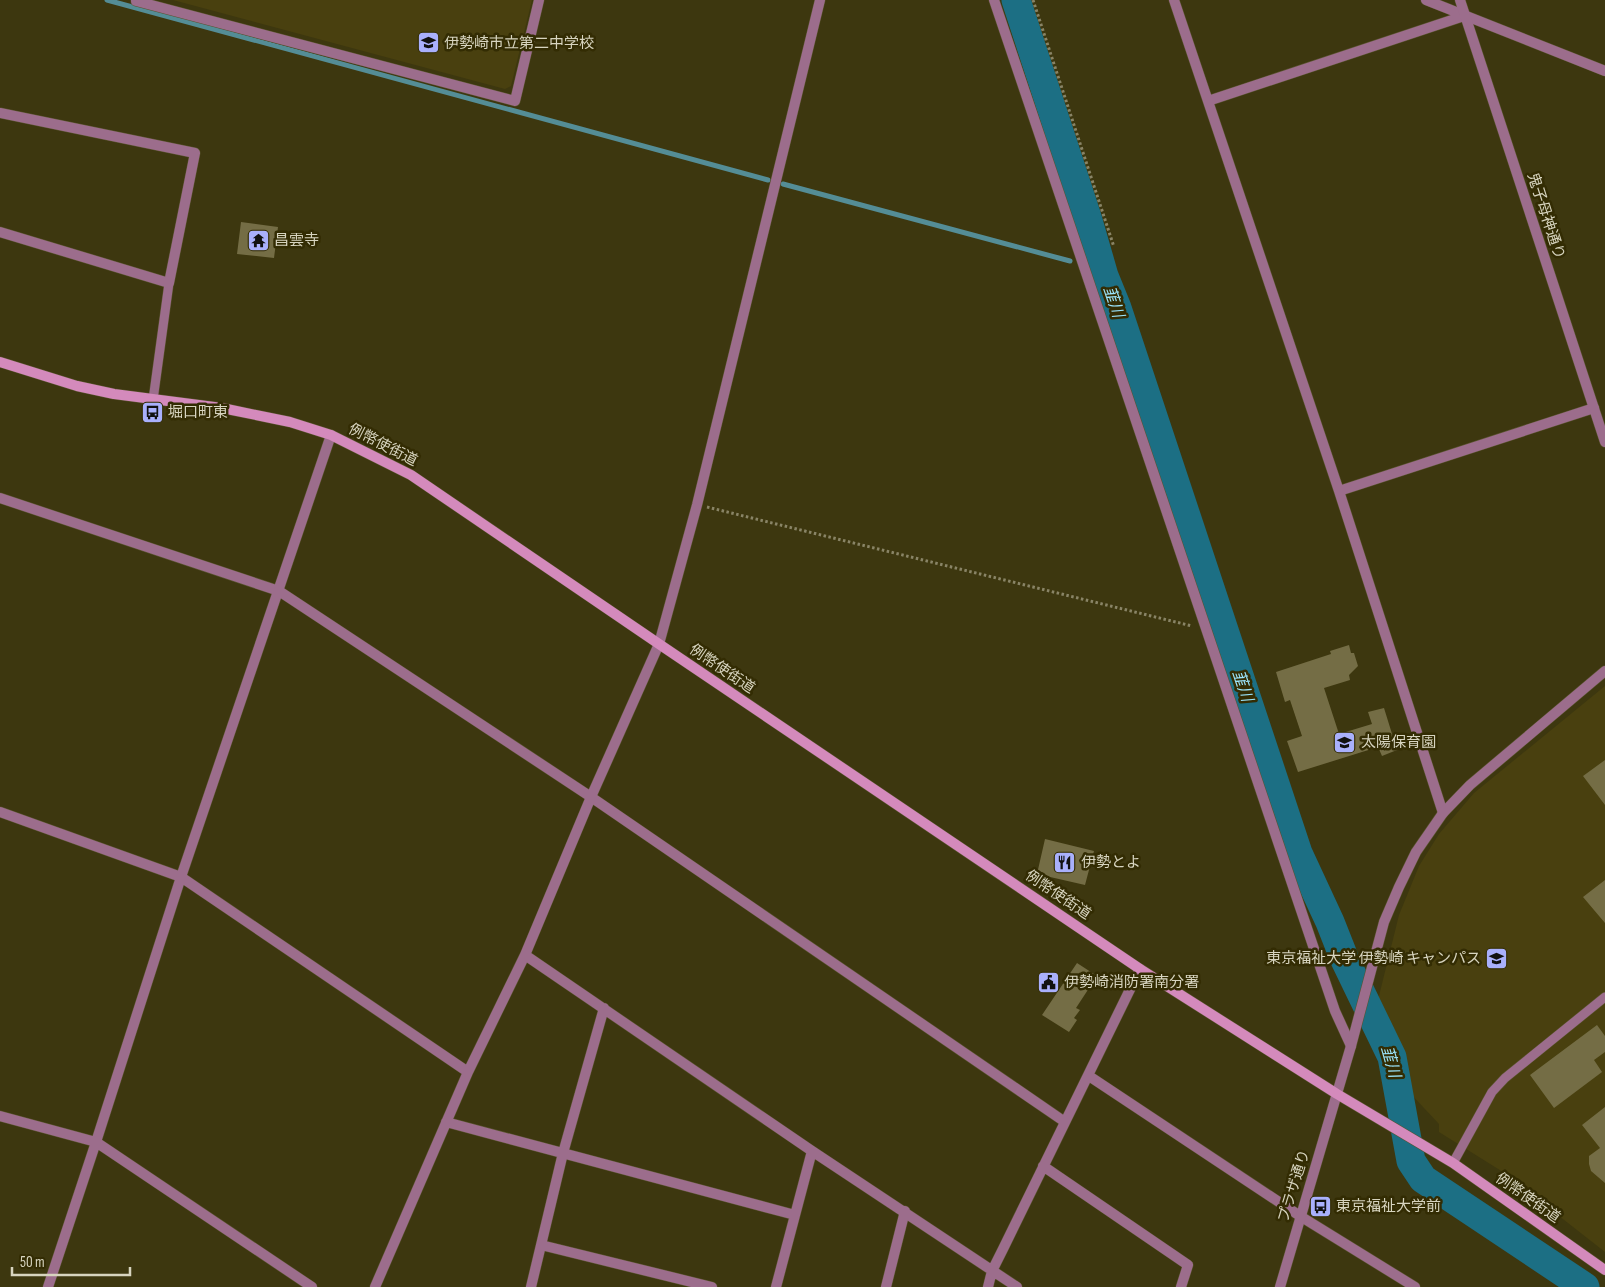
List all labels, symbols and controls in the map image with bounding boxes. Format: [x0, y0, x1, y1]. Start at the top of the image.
school or university icon: 伊勢崎市立第二中学校 [416, 31, 440, 55]
place label: 伊勢崎市立第二中学校 [444, 34, 594, 53]
street label: 鬼子母神通り [1523, 170, 1569, 262]
temple icon: 昌雲寺 [246, 228, 270, 252]
place label: 昌雲寺 [274, 231, 319, 250]
water label: 韮川 [1099, 284, 1128, 322]
bus stop icon: 堀口町東 [140, 400, 164, 424]
place label: 堀口町東 [168, 403, 228, 422]
street label: 例幣使街道 [345, 420, 421, 470]
street label: 例幣使街道 [686, 640, 758, 698]
water label: 韮川 [1228, 668, 1257, 706]
school or university icon: 太陽保育園 [1333, 730, 1357, 754]
place label: 太陽保育園 [1361, 733, 1436, 752]
restaurant icon: 伊勢とよ [1053, 850, 1077, 874]
place label: 伊勢とよ [1081, 853, 1141, 872]
street label: 例幣使街道 [1022, 866, 1094, 924]
school or university icon: 東京福祉大学 伊勢崎 キャンパス [1485, 946, 1509, 970]
place label: 東京福祉大学 伊勢崎 キャンパス [1266, 949, 1481, 968]
public building icon: 伊勢崎消防署南分署 [1036, 970, 1060, 994]
place label: 伊勢崎消防署南分署 [1064, 973, 1199, 992]
water label: 韮川 [1376, 1044, 1404, 1082]
street label: プラザ通り [1274, 1147, 1314, 1225]
street label: 例幣使街道 [1492, 1169, 1564, 1227]
bus stop icon: 東京福祉大学前 [1308, 1194, 1332, 1218]
place label: 東京福祉大学前 [1336, 1197, 1441, 1216]
scale bar [12, 1244, 130, 1276]
text: 50 m [20, 1253, 45, 1272]

